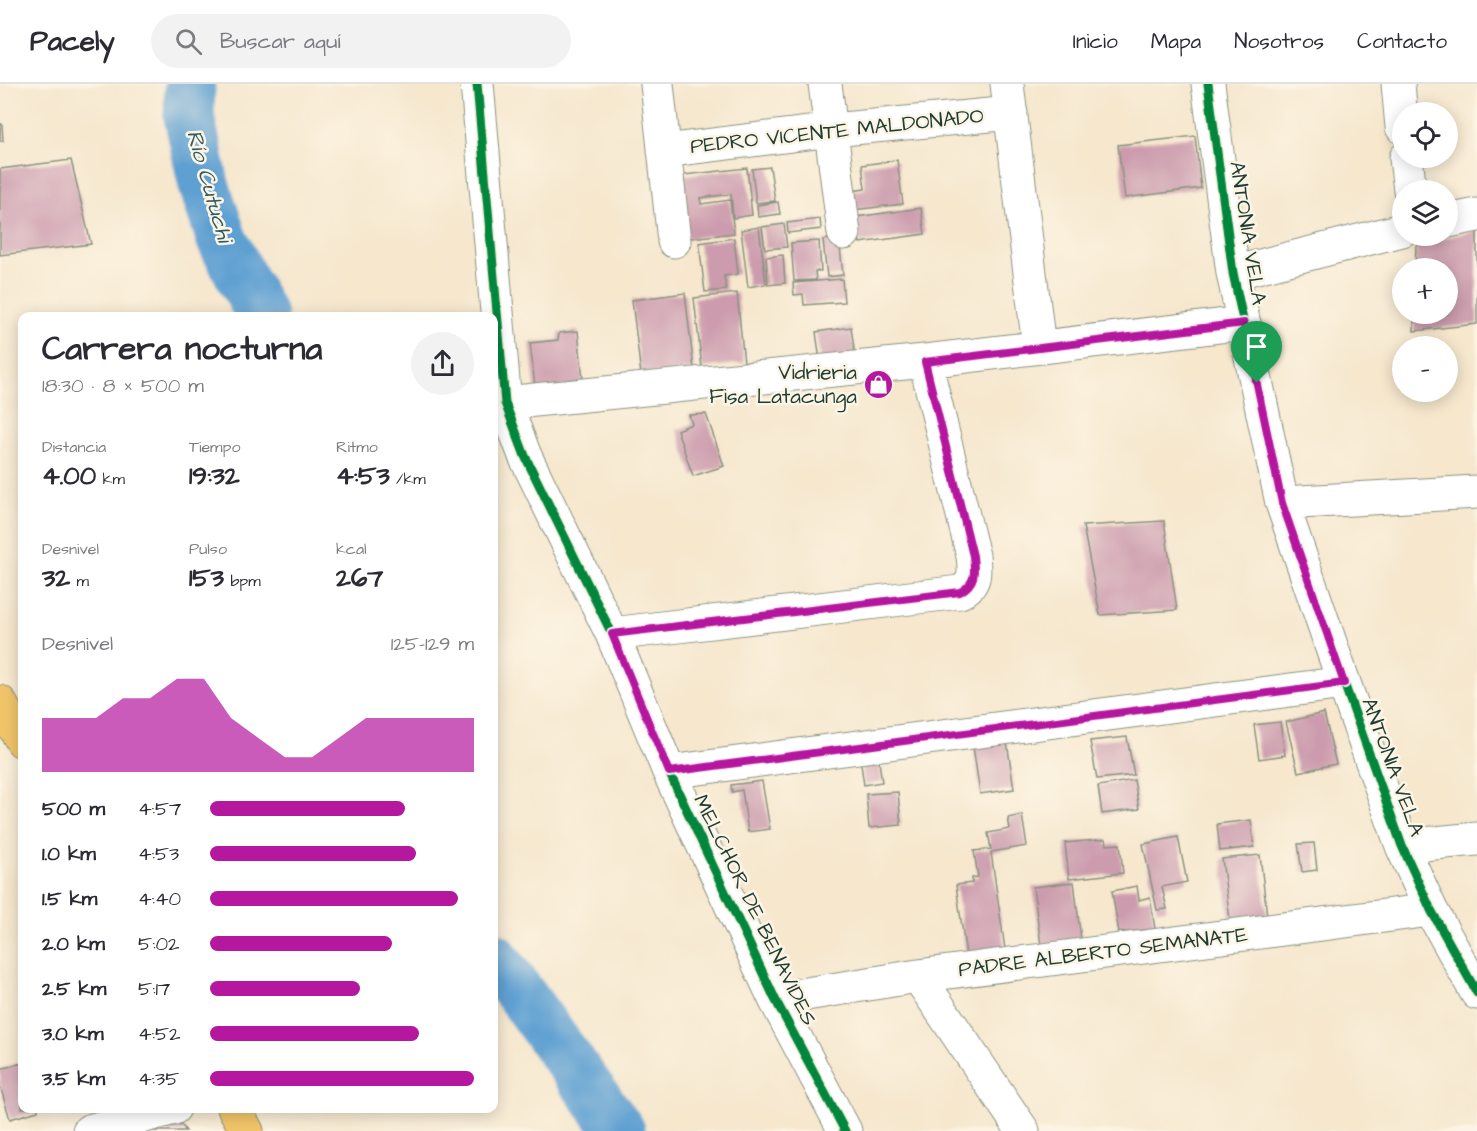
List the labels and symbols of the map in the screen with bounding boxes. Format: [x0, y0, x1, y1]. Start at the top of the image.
street label: PEDRO VICENTE MALDONADO [689, 101, 985, 161]
water label: Río Cutuchi [178, 126, 241, 248]
street label: ANTONIA VELA [1222, 159, 1274, 308]
pin [1231, 321, 1282, 383]
place label: Vidrieria Fisa Latacunga [709, 358, 857, 413]
shop icon: Vidrieria Fisa Latacunga [862, 368, 894, 400]
street label: ANTONIA VELA [1354, 694, 1432, 841]
street label: MELCHOR DE BENAVIDES [686, 790, 824, 1030]
street label: PADRE ALBERTO SEMANATE [957, 920, 1250, 984]

